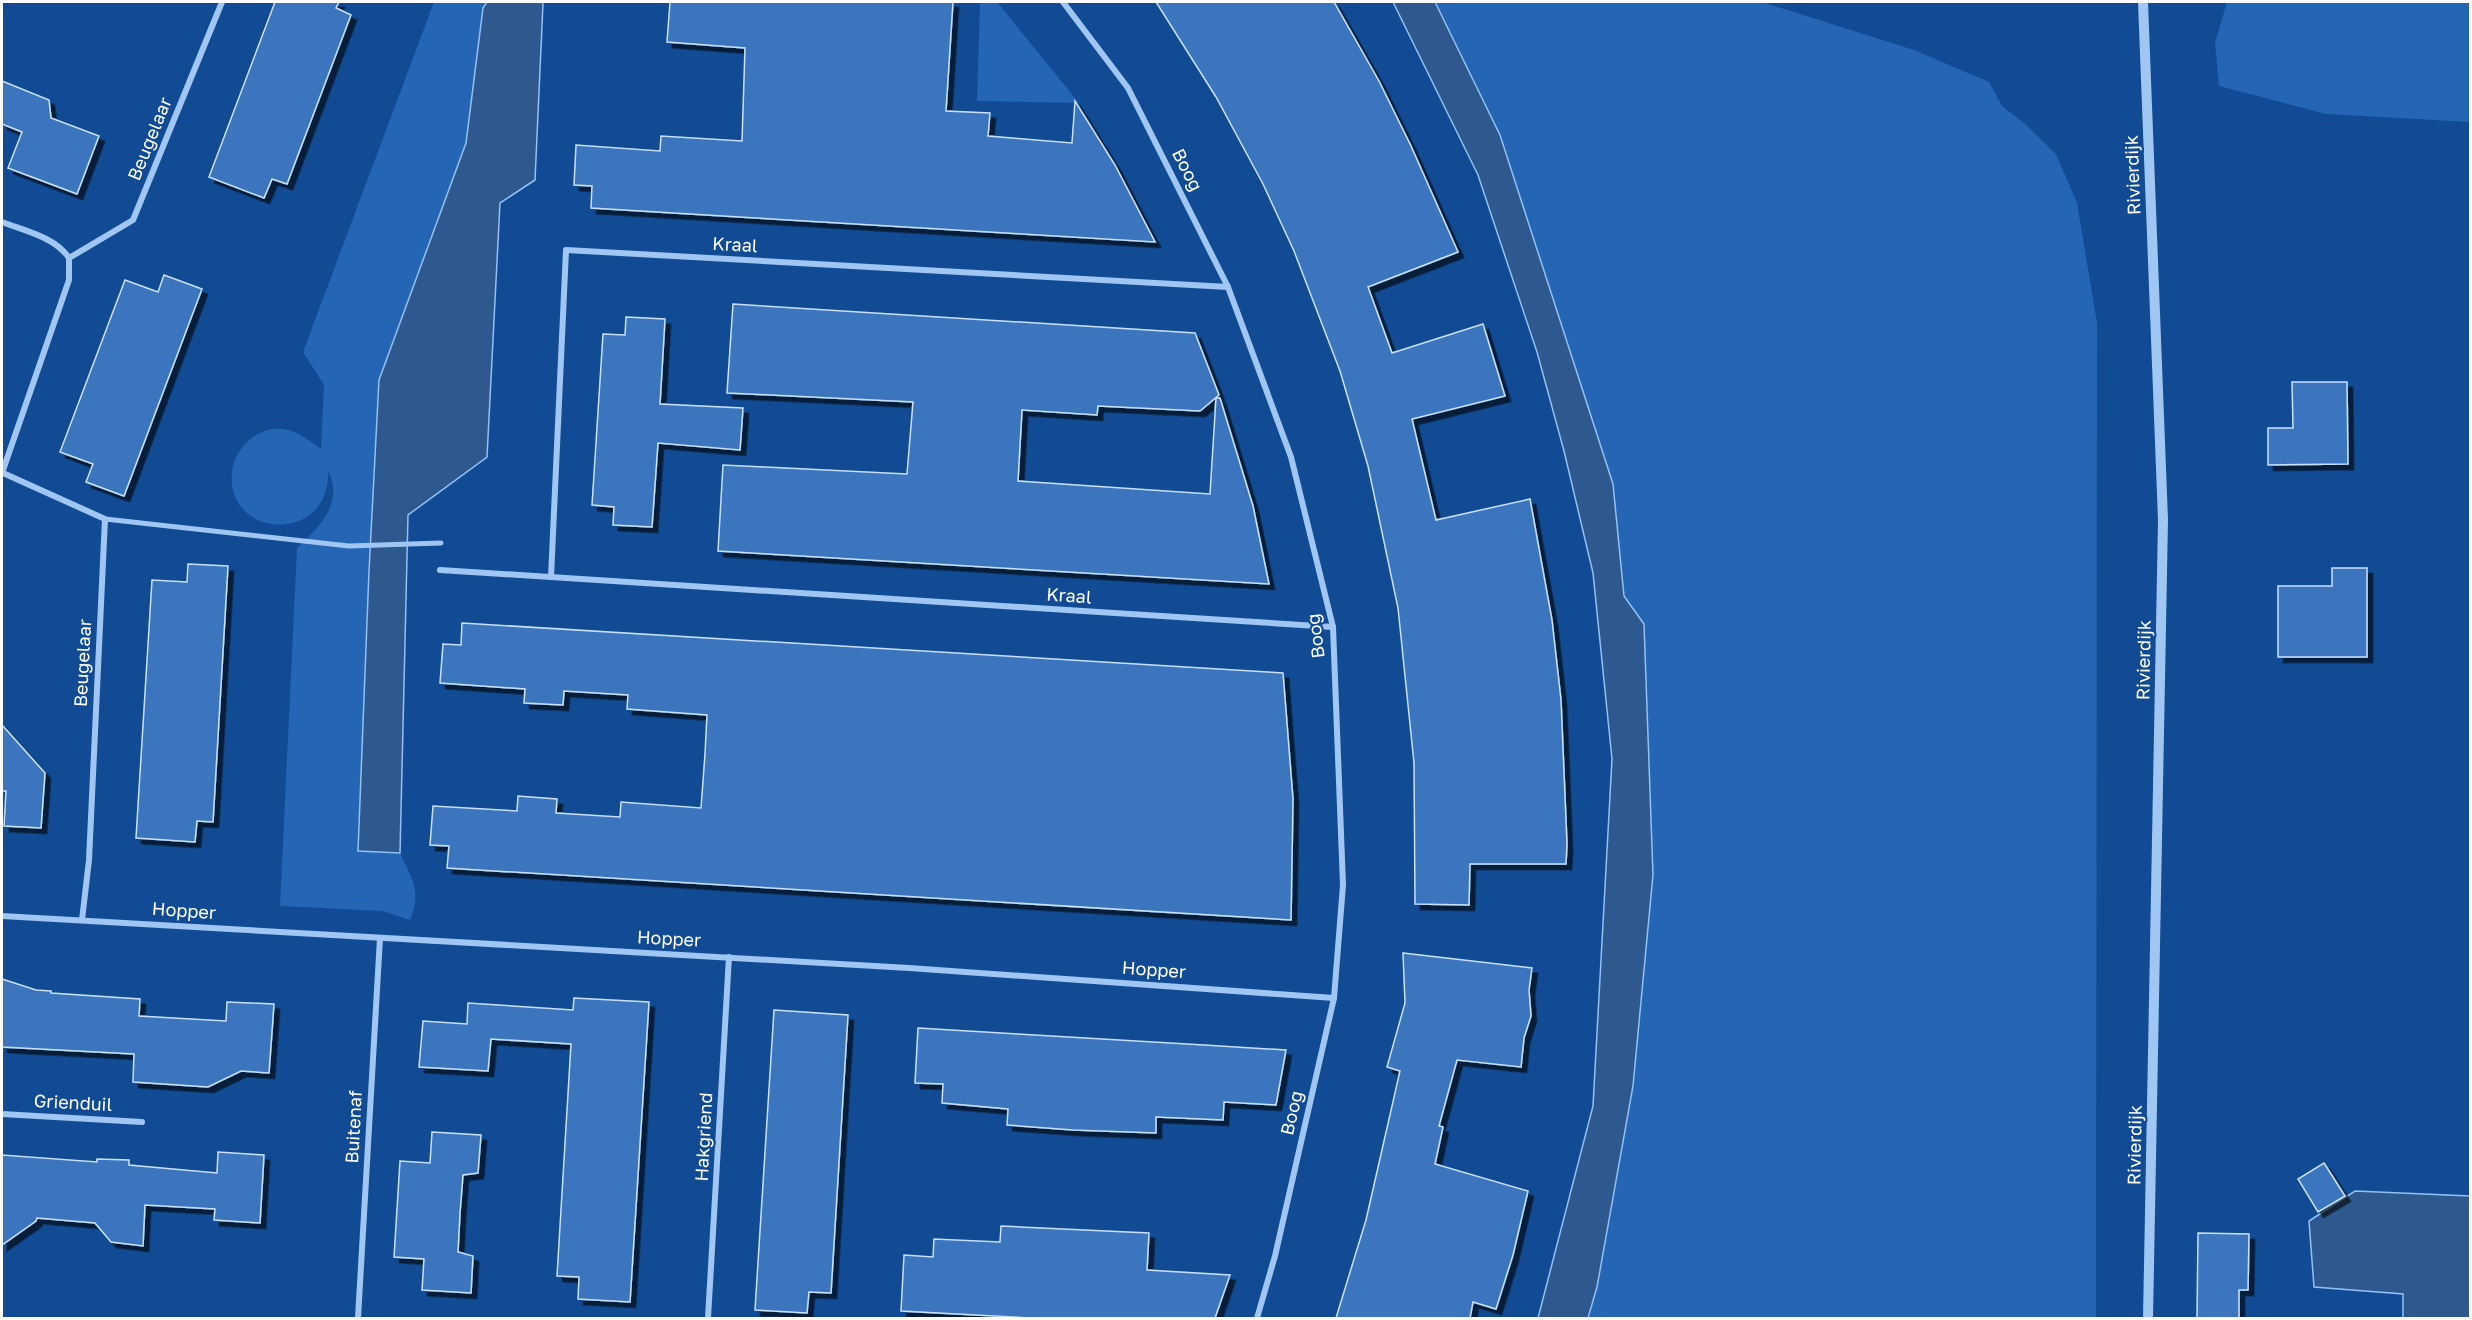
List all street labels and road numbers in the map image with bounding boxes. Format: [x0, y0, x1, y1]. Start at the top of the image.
street label: Beugelaar [122, 94, 176, 184]
street label: Rivierdijk [2120, 135, 2144, 215]
street label: Boog [1168, 145, 1208, 194]
street label: Kraal [712, 232, 759, 256]
street label: Kraal [1046, 582, 1093, 608]
street label: Boog [1301, 613, 1329, 660]
street label: Beugelaar [69, 618, 95, 707]
street label: Rivierdijk [2131, 620, 2155, 700]
street label: Hopper [151, 897, 217, 923]
street label: Hopper [636, 925, 702, 951]
street label: Hopper [1121, 956, 1187, 982]
street label: Grienduil [33, 1089, 113, 1115]
street label: Buitenaf [340, 1089, 366, 1164]
street label: Boog [1275, 1089, 1307, 1137]
street label: Hakgriend [690, 1092, 716, 1182]
street label: Rivierdijk [2122, 1105, 2146, 1185]

